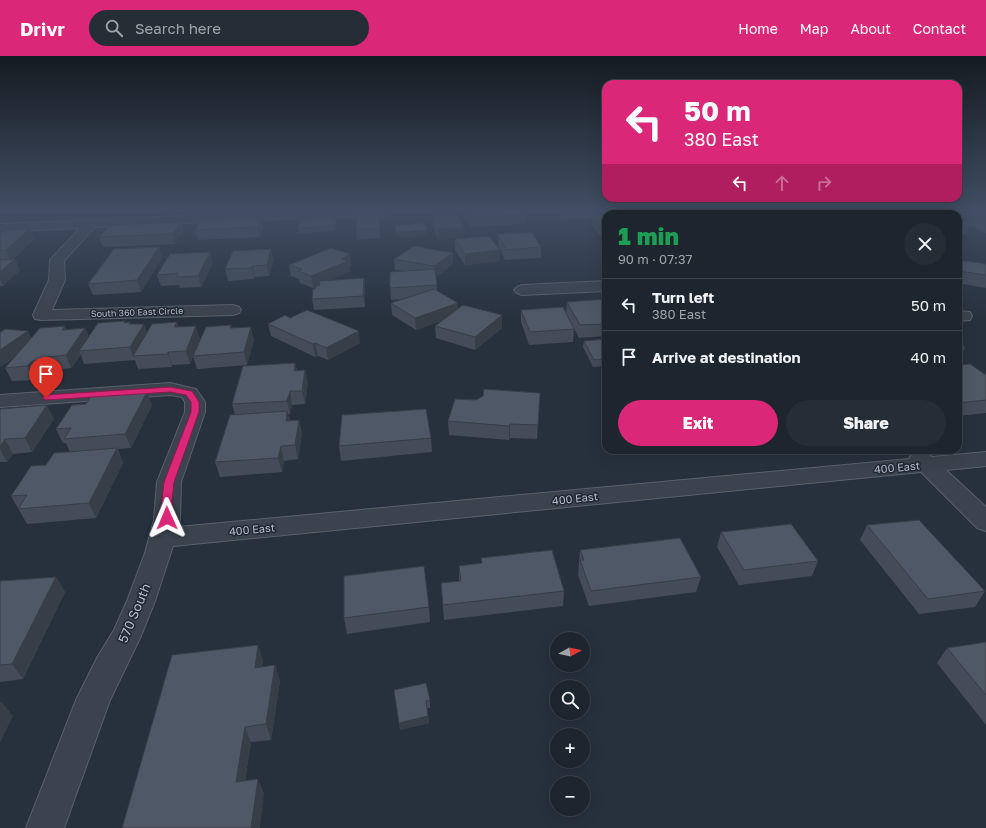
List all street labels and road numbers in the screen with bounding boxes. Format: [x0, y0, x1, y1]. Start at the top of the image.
street label: South 360 East Circle [91, 305, 183, 319]
street label: 400 East [873, 459, 921, 475]
street label: 400 East [551, 489, 599, 507]
street label: 400 East [228, 521, 276, 537]
street label: 570 South [114, 581, 154, 645]

